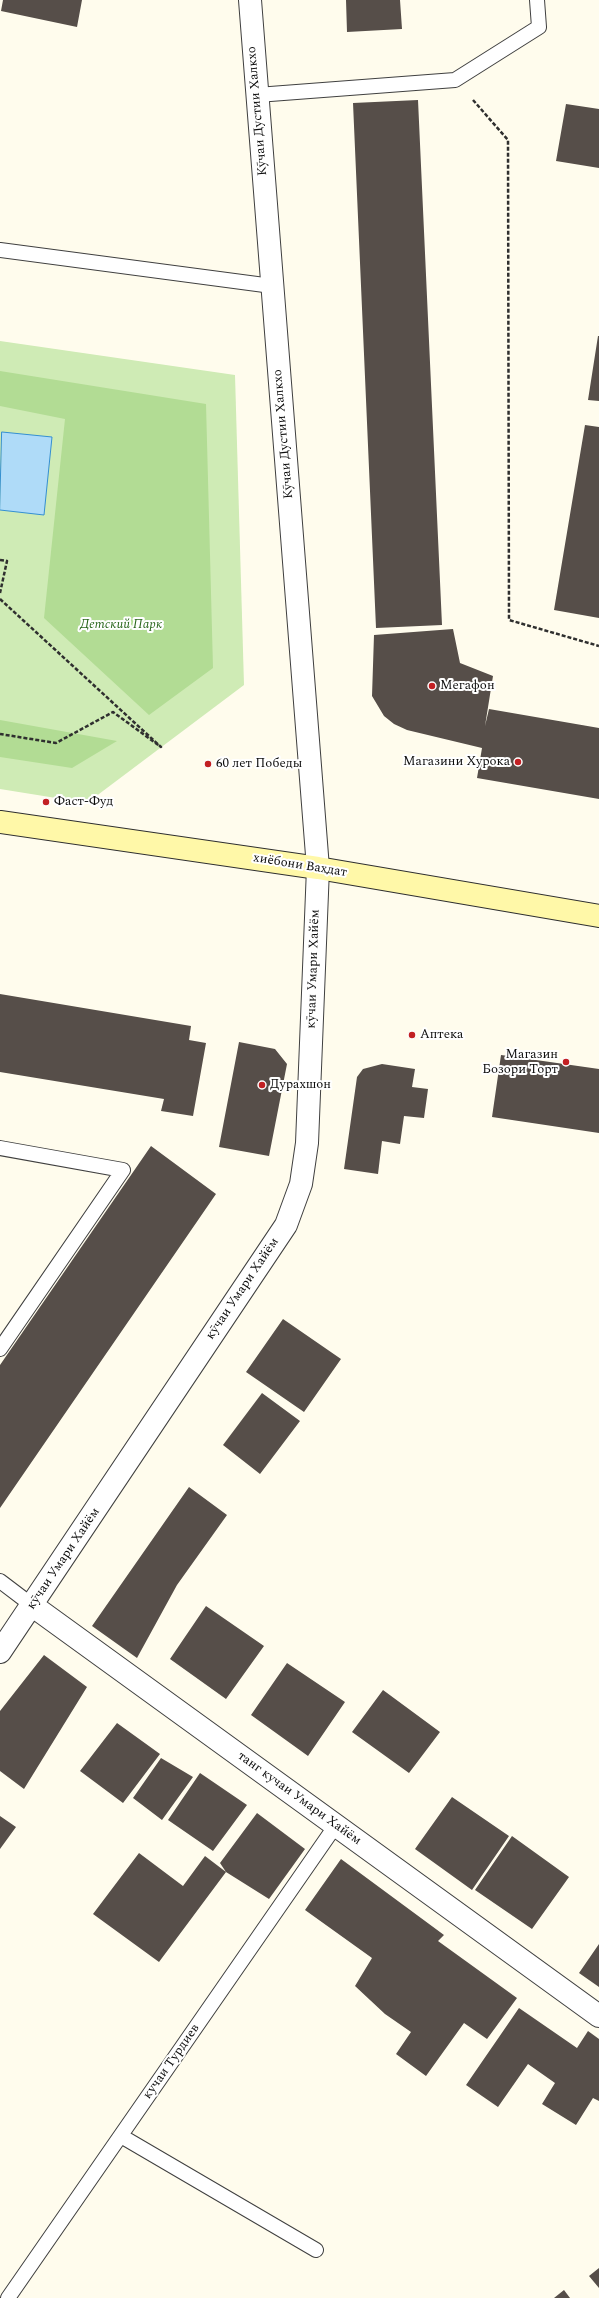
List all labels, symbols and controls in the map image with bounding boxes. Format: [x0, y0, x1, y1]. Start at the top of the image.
street label: Кӯчаи Дустии Халкхо [245, 45, 271, 177]
street label: Кӯчаи Дустии Халкхо [271, 368, 297, 500]
park label: Детский Парк [80, 617, 162, 633]
place label: Мегафон [440, 678, 495, 694]
marker: Мегафон [427, 681, 437, 691]
place label: Магазини Хурока [403, 754, 510, 770]
place label: 60 лет Победы [216, 756, 302, 772]
marker: Магазини Хурока [513, 757, 523, 767]
marker: 60 лет Победы [203, 759, 213, 769]
place label: Фаст-Фуд [54, 794, 113, 810]
marker: Фаст-Фуд [41, 797, 51, 807]
street label: хиёбони Ваҳдат [252, 851, 348, 881]
street label: кӯчаи Умари Хайём [304, 909, 324, 1029]
place label: Аптека [420, 1027, 463, 1043]
marker: Аптека [407, 1030, 417, 1040]
place label: Магазин Бозори Торт [482, 1047, 558, 1078]
marker: Магазин Бозори Торт [561, 1057, 571, 1067]
place label: Дурахшон [270, 1077, 331, 1093]
marker: Дурахшон [257, 1080, 267, 1090]
street label: кӯчаи Умари Хайём [203, 1235, 283, 1343]
street label: кӯчаи Умари Хайём [24, 1505, 104, 1613]
street label: танг кучаи Умари Хайём [234, 1749, 364, 1849]
street label: кучаи Турдиев [140, 2021, 204, 2103]

